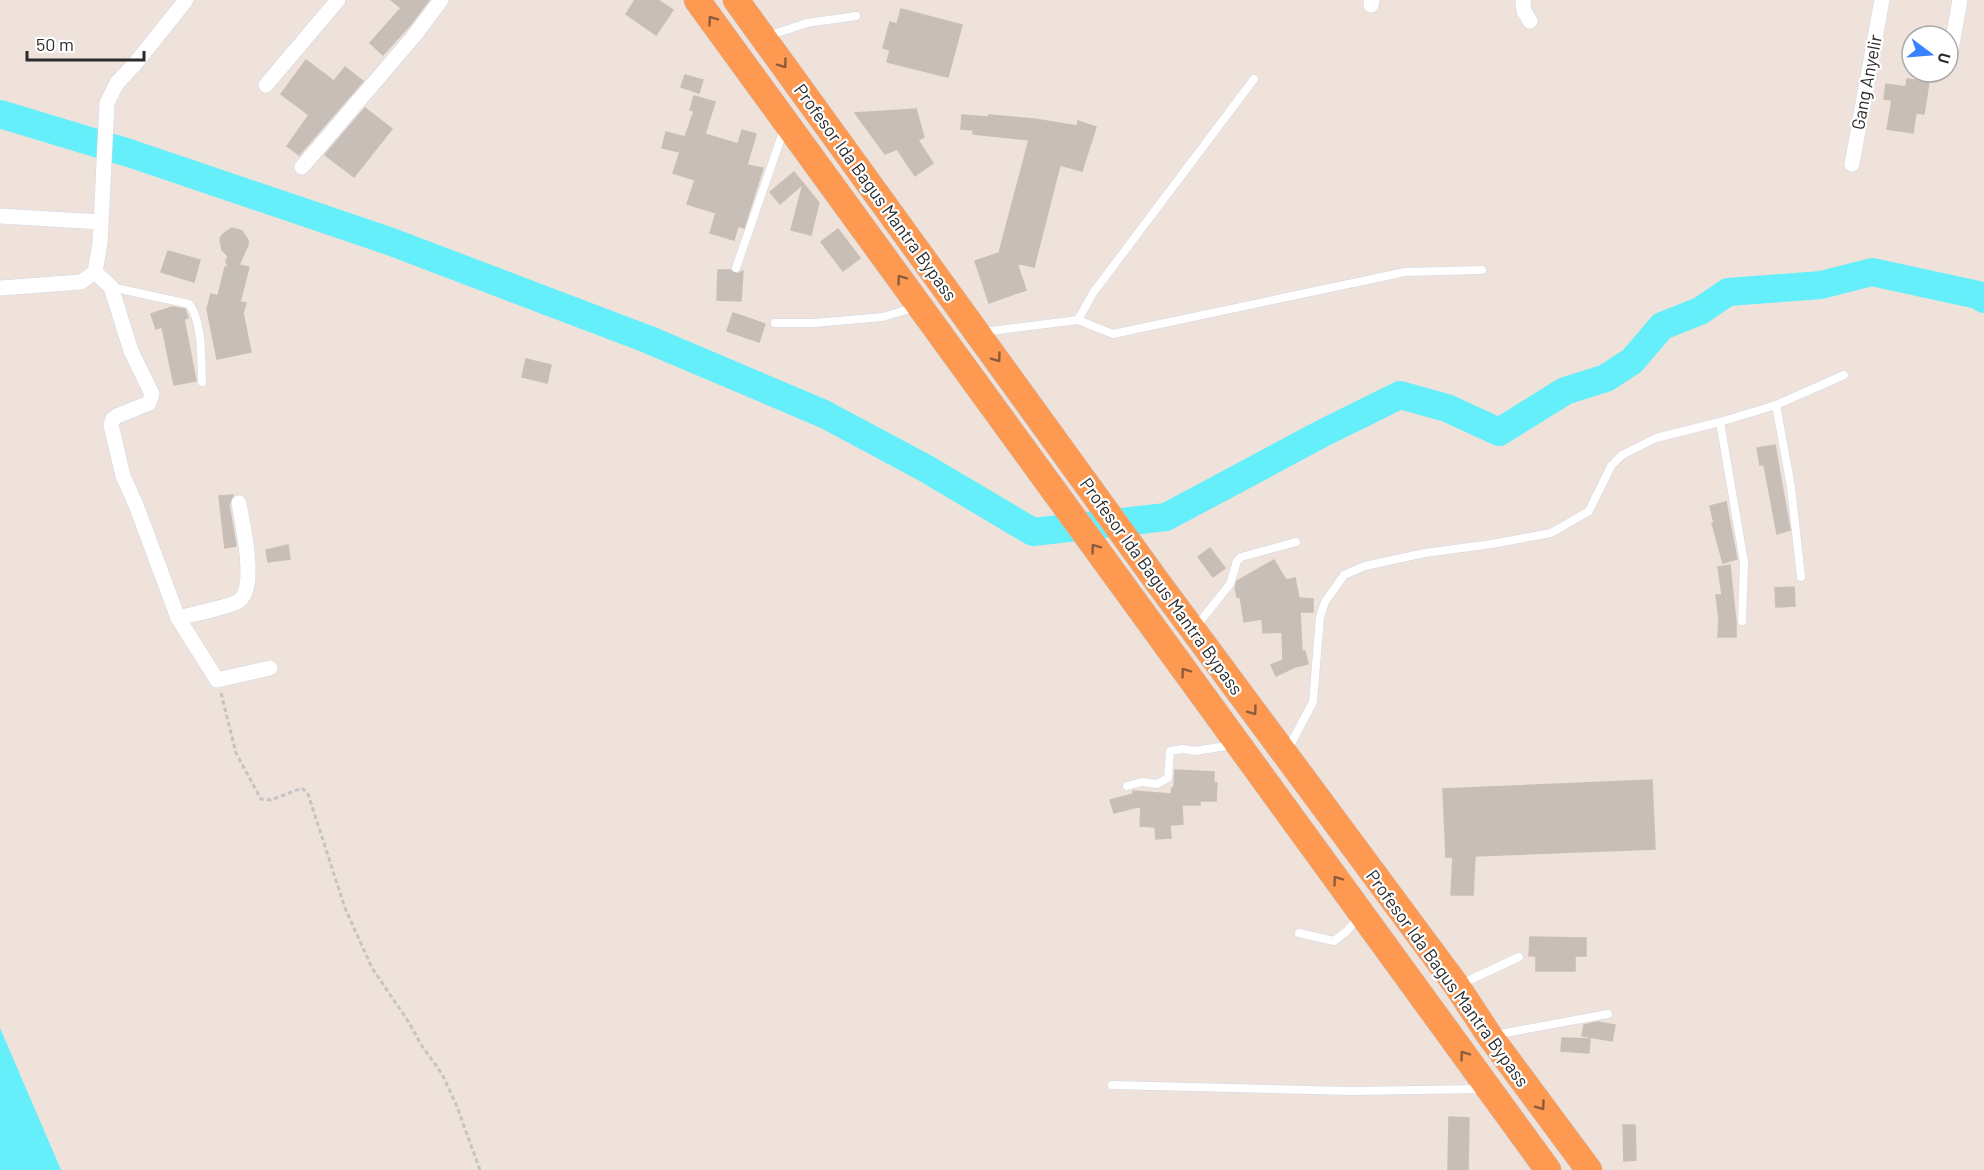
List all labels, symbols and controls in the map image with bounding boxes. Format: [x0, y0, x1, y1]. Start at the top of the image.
one-way arrow [708, 15, 719, 26]
scale bar [27, 24, 144, 62]
north arrow [1900, 24, 1960, 84]
street label: Gang Anyelir [1846, 32, 1886, 131]
text: 50 m [36, 33, 74, 55]
text: U [1934, 51, 1955, 66]
one-way arrow [776, 58, 787, 69]
street label: Profesor Ida Bagus Mantra Bypass [790, 79, 962, 305]
one-way arrow [897, 274, 908, 285]
one-way arrow [989, 351, 1000, 362]
street label: Profesor Ida Bagus Mantra Bypass [1076, 473, 1248, 699]
one-way arrow [1091, 544, 1102, 555]
one-way arrow [1181, 667, 1192, 678]
one-way arrow [1246, 705, 1257, 716]
street label: Profesor Ida Bagus Mantra Bypass [1362, 865, 1534, 1091]
one-way arrow [1333, 876, 1344, 887]
one-way arrow [1460, 1051, 1471, 1062]
one-way arrow [1534, 1100, 1545, 1111]

